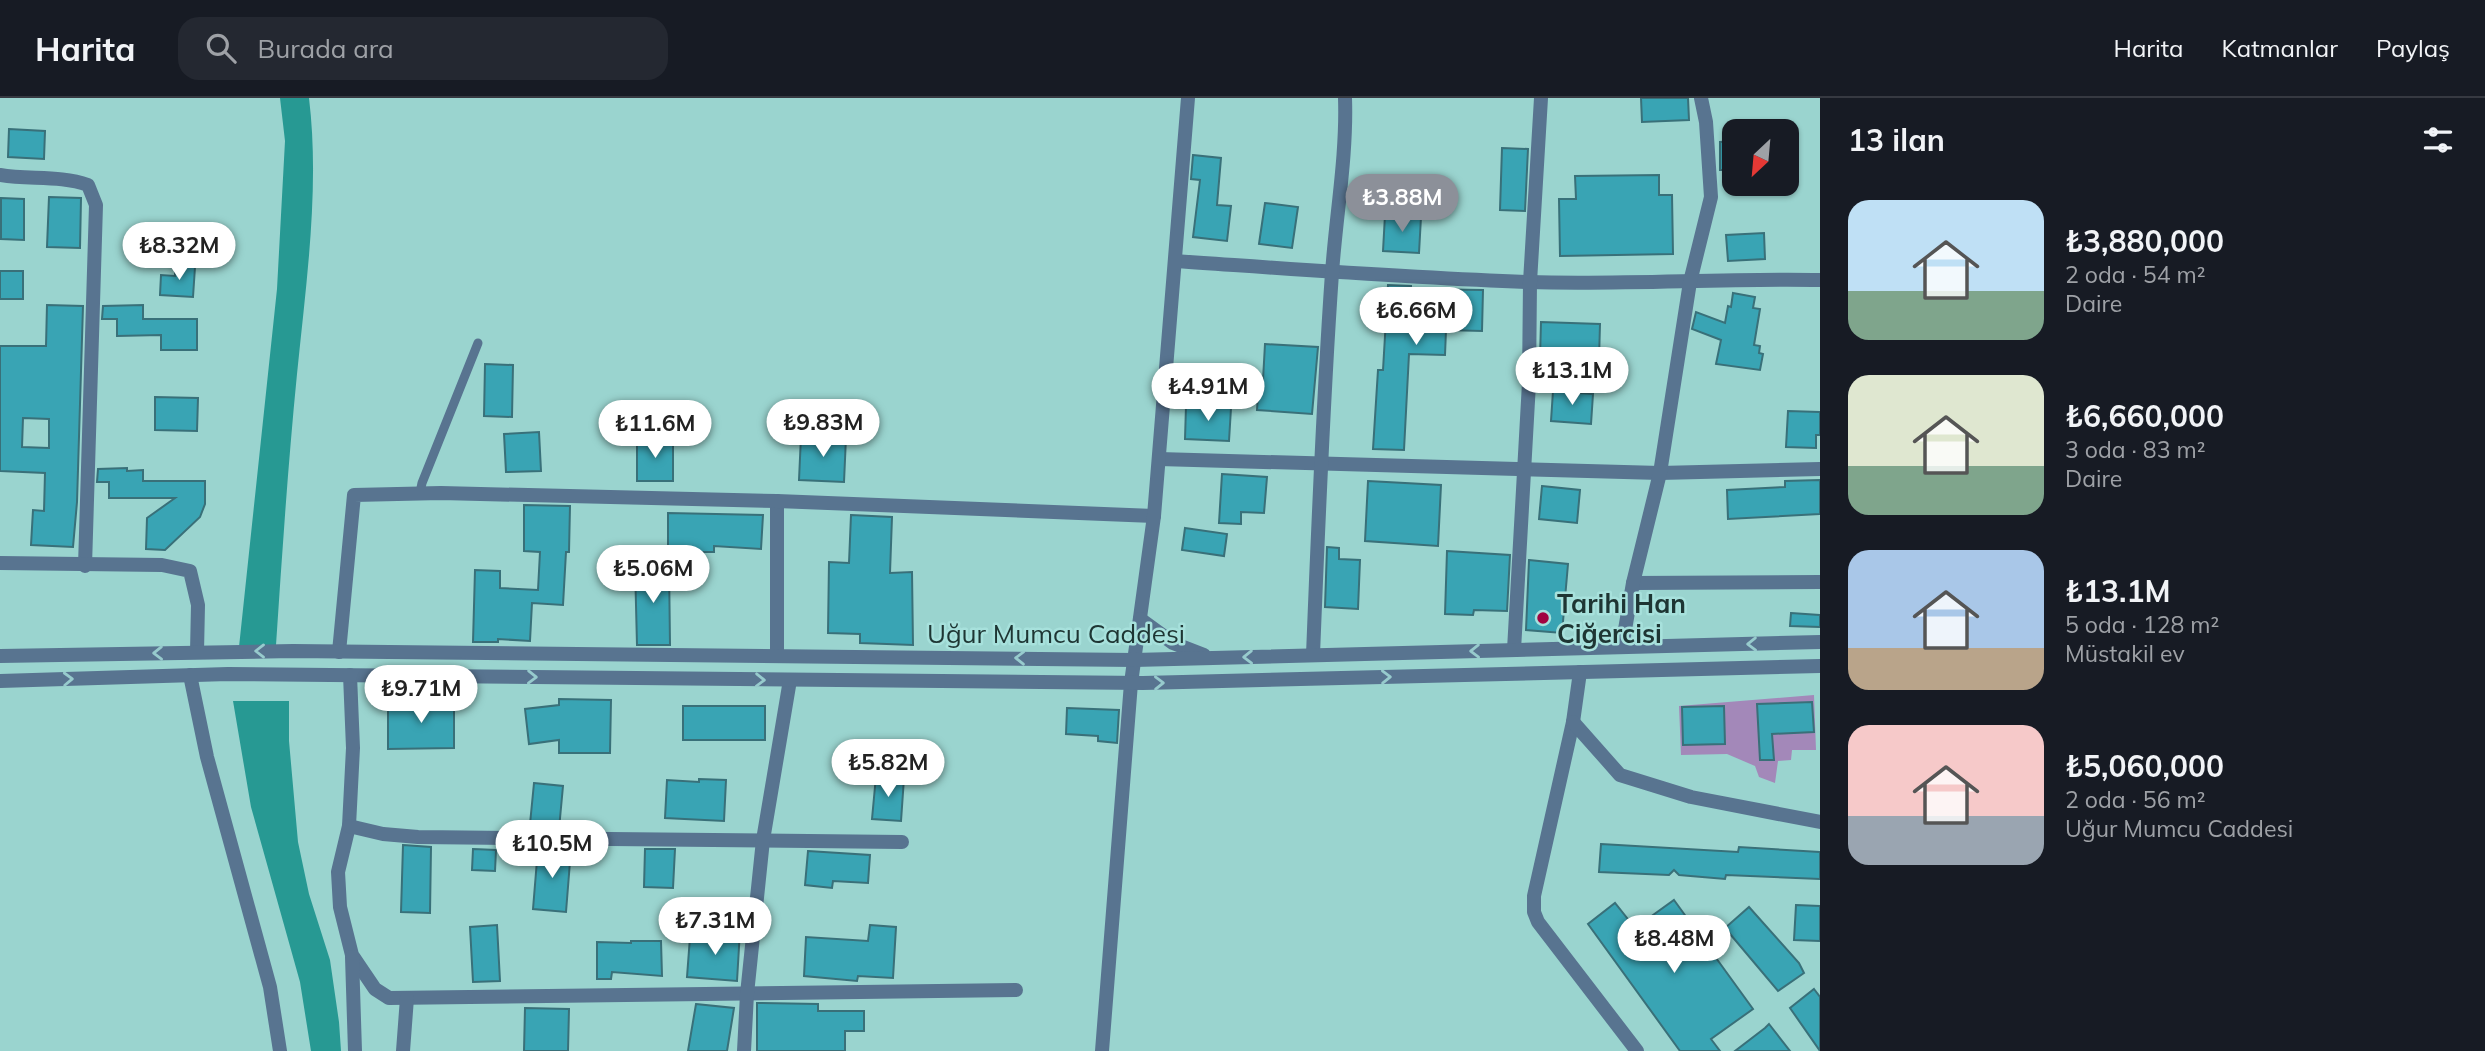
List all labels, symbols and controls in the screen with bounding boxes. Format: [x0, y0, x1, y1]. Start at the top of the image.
search box [178, 17, 668, 80]
text: Harita [35, 28, 136, 69]
icon: search [202, 29, 240, 67]
text: Burada ara [258, 32, 394, 65]
text: Harita [2114, 33, 2184, 63]
text: Katmanlar [2222, 33, 2338, 63]
text: Paylaş [2376, 33, 2450, 63]
north arrow [1722, 119, 1799, 196]
map controls [1722, 119, 1799, 196]
text: 13 ilan [1848, 121, 1945, 159]
icon: filters [2419, 121, 2457, 159]
pin: ₺3.88M [1345, 174, 1459, 234]
text: ₺3.88M [1362, 182, 1442, 211]
pin: ₺8.32M [122, 222, 236, 282]
text: ₺3,880,000 [2065, 222, 2224, 260]
icon: home [1904, 228, 1988, 312]
text: ₺8.32M [139, 230, 219, 259]
text: 2 oda · 54 m² [2065, 260, 2205, 289]
pin: ₺6.66M [1359, 288, 1473, 347]
text: Daire [2065, 289, 2122, 318]
text: ₺6.66M [1376, 295, 1456, 324]
pin: ₺13.1M [1515, 348, 1629, 407]
text: ₺13.1M [1532, 355, 1612, 384]
pin: ₺4.91M [1151, 364, 1265, 423]
text: ₺4.91M [1168, 371, 1248, 400]
text: ₺6,660,000 [2065, 397, 2224, 435]
pin: ₺11.6M [598, 400, 712, 460]
pin: ₺9.83M [766, 400, 880, 459]
icon: home [1904, 403, 1988, 487]
text: ₺9.83M [783, 407, 863, 436]
text: ₺11.6M [615, 408, 695, 437]
text: 3 oda · 83 m² [2065, 435, 2205, 464]
text: Daire [2065, 464, 2122, 493]
pin: ₺5.06M [596, 546, 710, 605]
text: ₺5.06M [613, 553, 693, 582]
text: ₺13.1M [2065, 572, 2171, 610]
icon: home [1904, 578, 1988, 662]
place label: Tarihi Han Ciğercisi [1557, 587, 1686, 650]
marker: Tarihi Han Ciğercisi [1535, 610, 1551, 626]
text: 5 oda · 128 m² [2065, 610, 2219, 639]
street label: Uğur Mumcu Caddesi [927, 617, 1185, 650]
one-way arrow [1746, 636, 1757, 652]
text: Müstakil ev [2065, 639, 2185, 668]
one-way arrow [254, 643, 264, 659]
one-way arrow [1470, 643, 1480, 659]
one-way arrow [153, 645, 163, 661]
one-way arrow [1242, 649, 1253, 665]
one-way arrow [1015, 651, 1026, 666]
pin: ₺9.71M [364, 666, 478, 725]
one-way arrow [528, 669, 538, 685]
one-way arrow [1382, 669, 1392, 685]
one-way arrow [63, 672, 74, 687]
one-way arrow [755, 672, 766, 687]
text: ₺9.71M [381, 673, 461, 702]
one-way arrow [1154, 675, 1165, 691]
pin: ₺5.82M [831, 740, 945, 799]
text: ₺5.82M [848, 747, 928, 776]
text: ₺5,060,000 [2065, 747, 2224, 785]
icon: home [1904, 753, 1988, 837]
text: 2 oda · 56 m² [2065, 785, 2205, 814]
text: Uğur Mumcu Caddesi [2065, 814, 2293, 843]
pin: ₺10.5M [495, 820, 609, 880]
text: ₺10.5M [512, 828, 592, 857]
pin: ₺7.31M [658, 898, 772, 957]
text: ₺7.31M [675, 905, 755, 934]
pin: ₺8.48M [1617, 916, 1731, 975]
text: ₺8.48M [1634, 923, 1714, 952]

